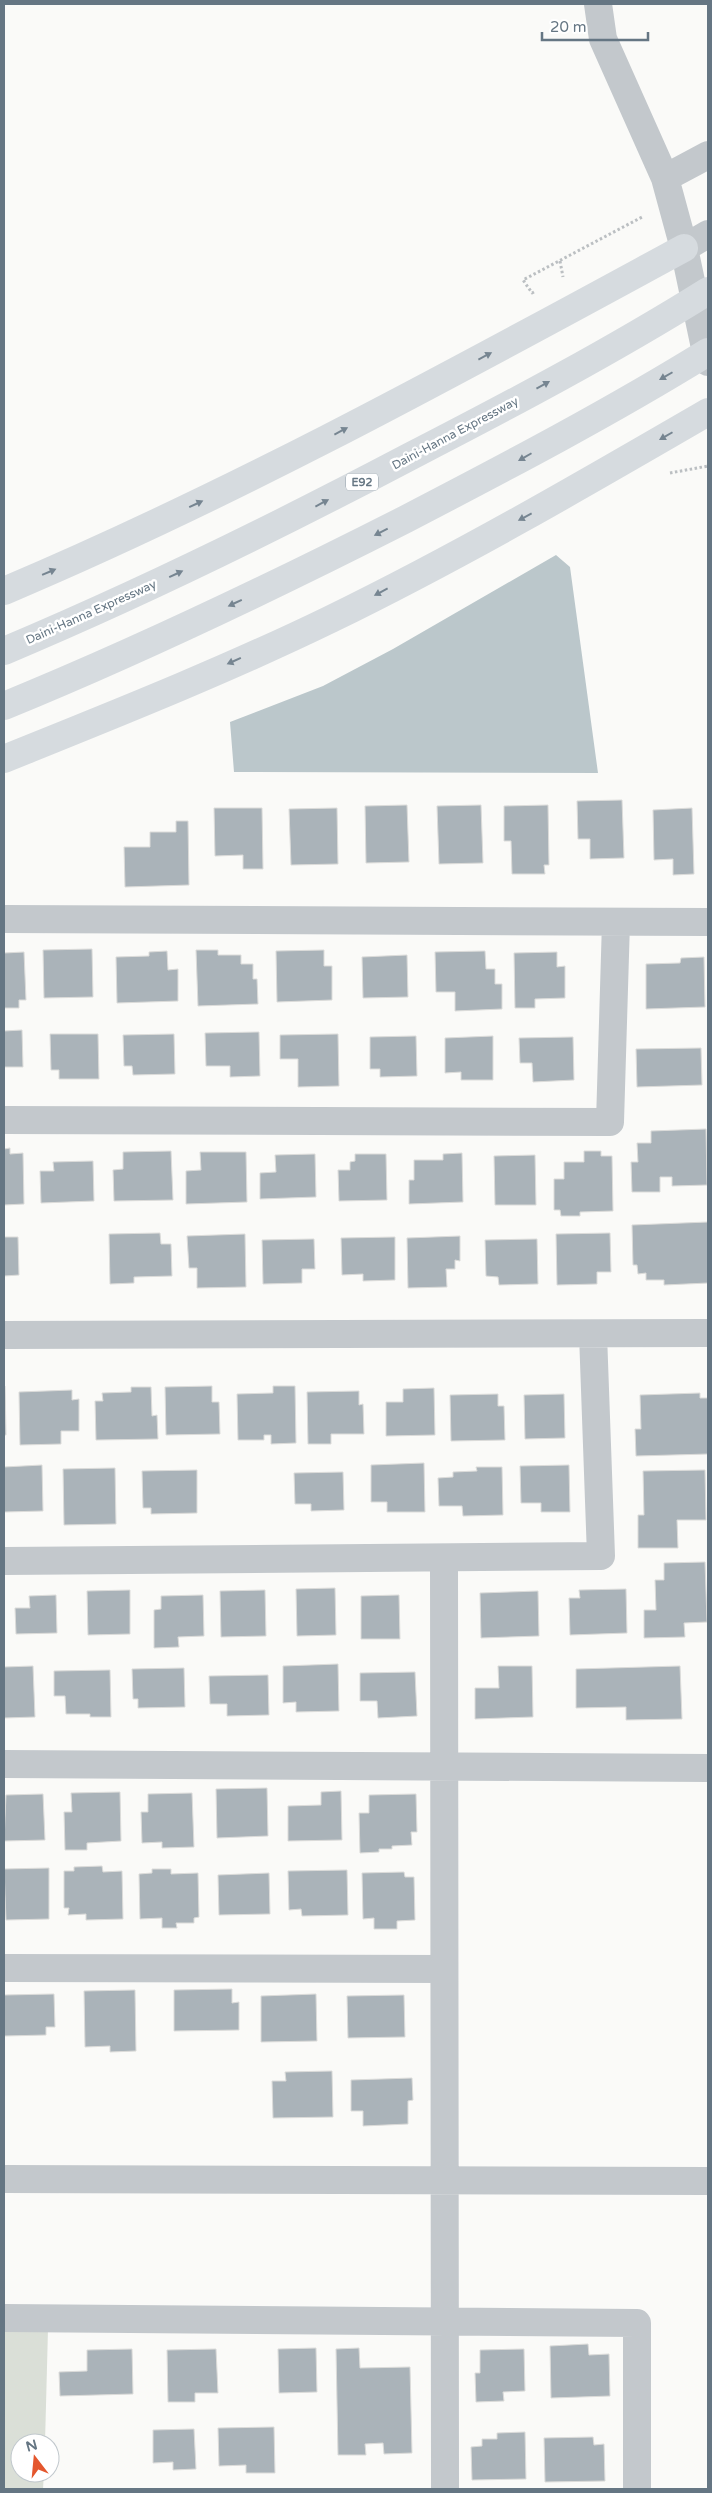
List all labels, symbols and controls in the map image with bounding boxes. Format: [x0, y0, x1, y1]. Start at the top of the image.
scale bar [542, 10, 648, 42]
text: 20 m [550, 18, 587, 36]
one-way arrow [478, 351, 492, 360]
one-way arrow [659, 372, 673, 381]
one-way arrow [536, 381, 550, 390]
street label: Daini-Hanna Expressway [389, 393, 521, 472]
one-way arrow [334, 427, 348, 435]
one-way arrow [659, 432, 673, 441]
one-way arrow [518, 452, 531, 461]
road number: E92 [346, 474, 378, 491]
one-way arrow [189, 499, 203, 507]
one-way arrow [315, 499, 329, 507]
one-way arrow [518, 513, 532, 521]
one-way arrow [374, 528, 388, 536]
one-way arrow [42, 568, 56, 576]
one-way arrow [169, 569, 183, 577]
street label: Daini-Hanna Expressway [24, 577, 159, 647]
one-way arrow [374, 588, 388, 596]
one-way arrow [228, 600, 242, 608]
one-way arrow [227, 658, 241, 666]
north arrow [10, 2433, 60, 2483]
text: N [24, 2436, 39, 2456]

